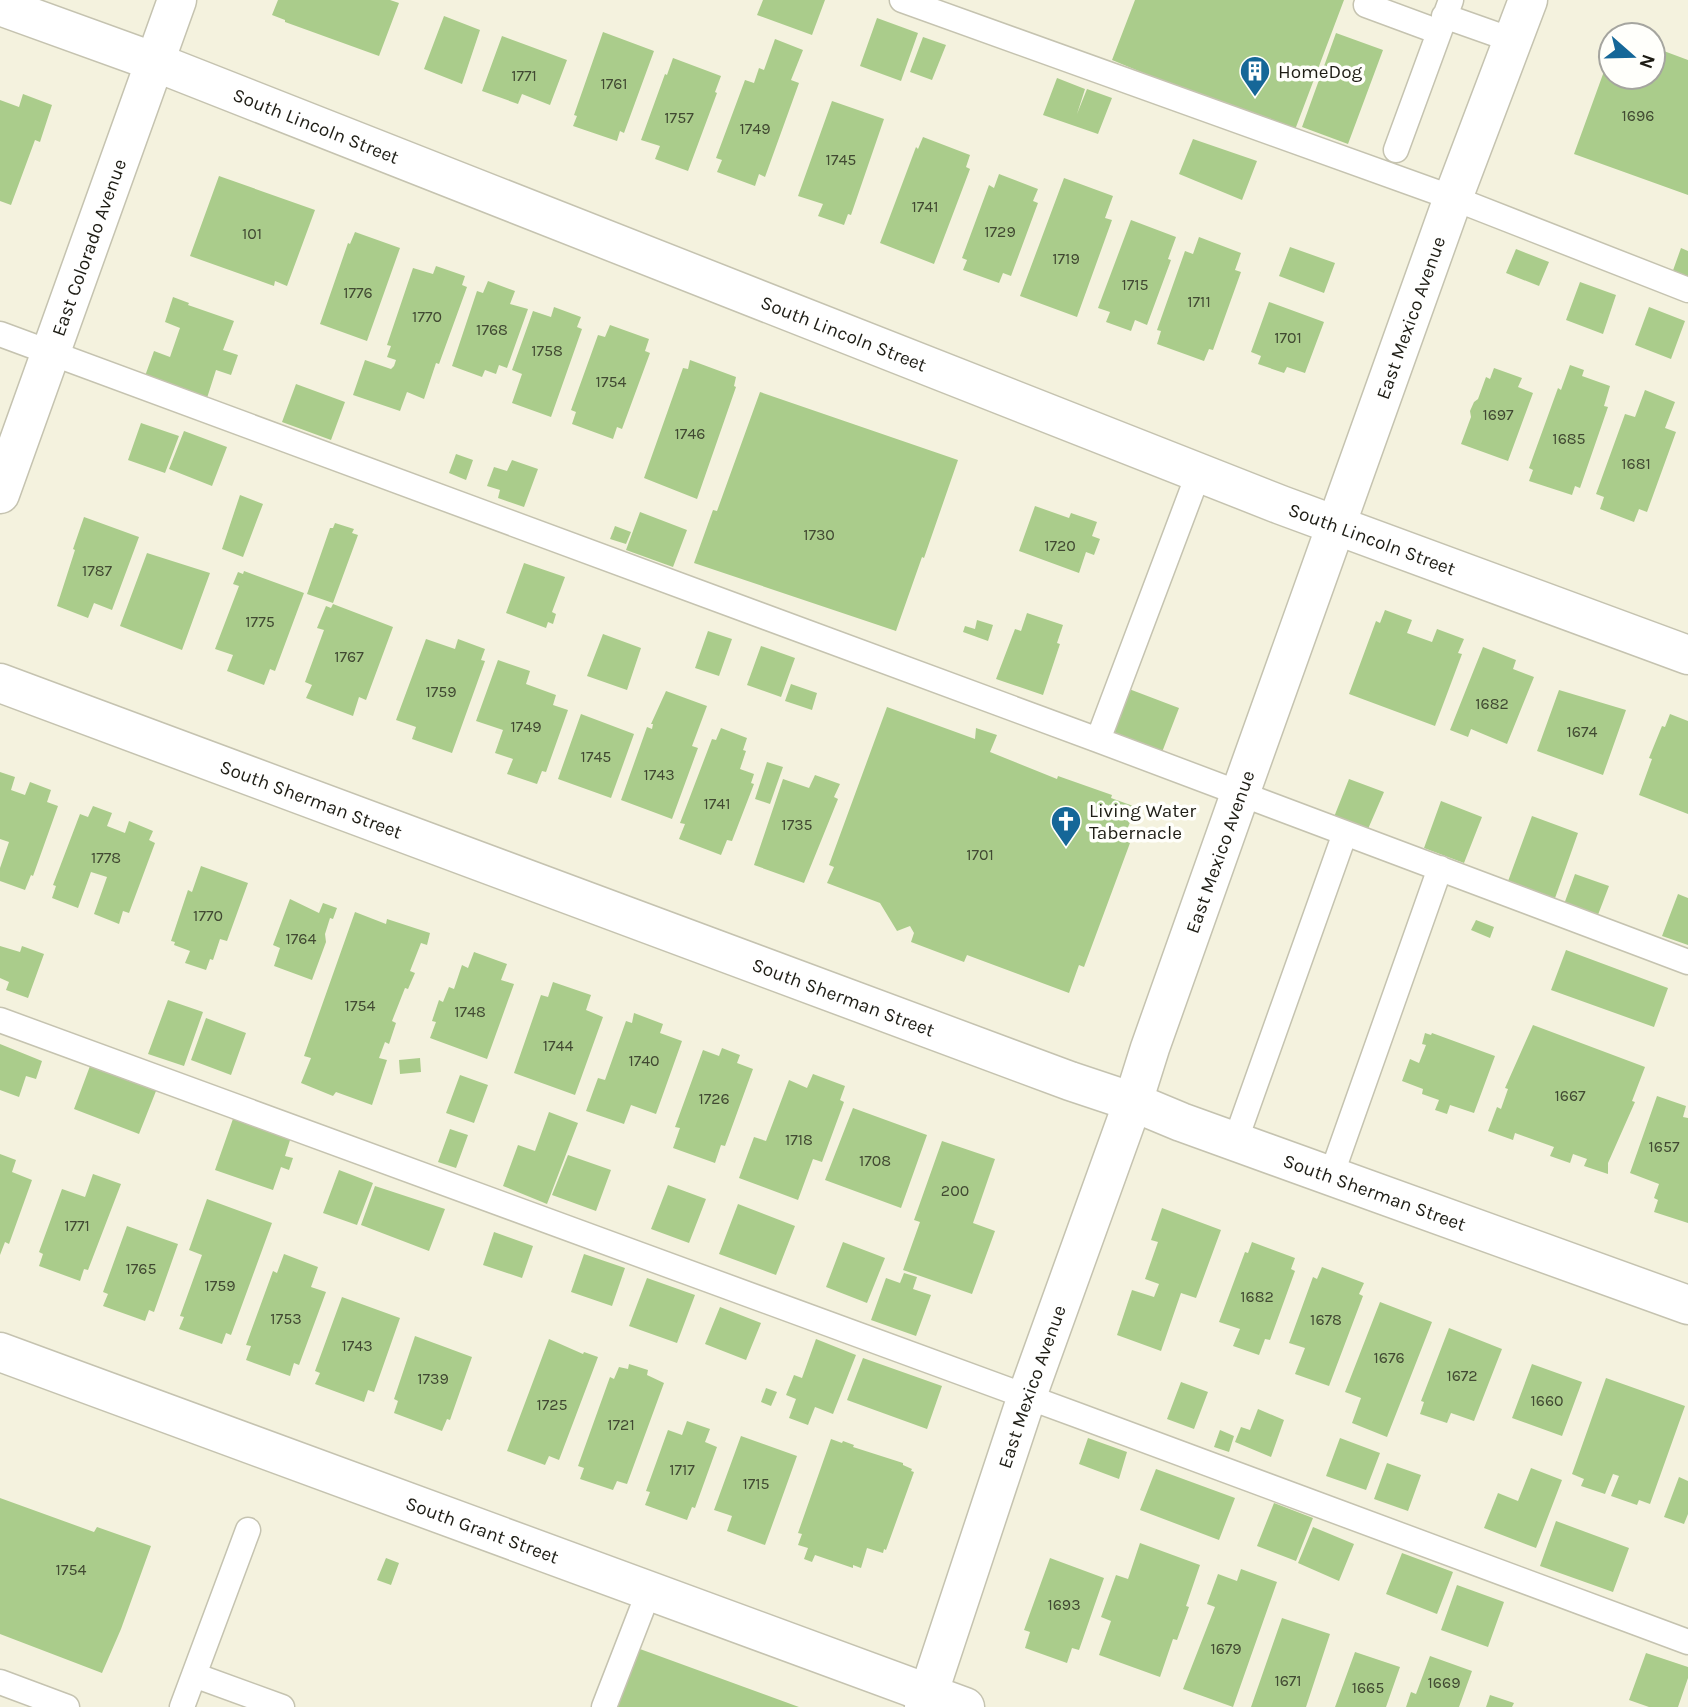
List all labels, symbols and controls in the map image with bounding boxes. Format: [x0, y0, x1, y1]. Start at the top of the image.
north arrow [1597, 21, 1667, 91]
text: N [1634, 51, 1660, 72]
building icon: HomeDog [1238, 54, 1272, 98]
place label: HomeDog [1278, 61, 1363, 83]
house number: 1771 [511, 66, 537, 85]
house number: 1761 [600, 74, 628, 93]
street label: South Lincoln Street [230, 84, 402, 169]
house number: 1696 [1622, 106, 1654, 125]
house number: 1757 [664, 108, 694, 127]
house number: 1749 [739, 119, 771, 138]
house number: 1745 [826, 150, 856, 169]
street label: East Colorado Avenue [47, 156, 131, 339]
house number: 1741 [911, 197, 939, 216]
house number: 1729 [984, 222, 1016, 241]
house number: 101 [242, 224, 262, 243]
street label: East Mexico Avenue [1372, 234, 1450, 402]
house number: 1719 [1052, 249, 1080, 268]
house number: 1715 [1121, 275, 1149, 294]
house number: 1776 [343, 283, 373, 302]
street label: South Lincoln Street [757, 291, 929, 376]
house number: 1711 [1187, 292, 1211, 311]
house number: 1770 [412, 307, 442, 326]
house number: 1768 [476, 320, 508, 339]
house number: 1701 [1274, 328, 1302, 347]
house number: 1758 [531, 341, 563, 360]
house number: 1754 [596, 372, 626, 391]
house number: 1697 [1482, 405, 1514, 424]
house number: 1746 [675, 424, 705, 443]
house number: 1685 [1552, 429, 1586, 448]
house number: 1681 [1621, 454, 1651, 473]
street label: South Lincoln Street [1285, 499, 1458, 580]
house number: 1730 [803, 525, 835, 544]
house number: 1720 [1044, 536, 1076, 555]
house number: 1787 [82, 561, 113, 580]
house number: 1775 [245, 612, 275, 631]
house number: 1767 [334, 647, 364, 666]
house number: 1759 [425, 682, 457, 701]
house number: 1682 [1475, 694, 1509, 713]
house number: 1749 [510, 717, 542, 736]
house number: 1674 [1567, 722, 1598, 741]
house number: 1745 [581, 747, 611, 766]
street label: South Sherman Street [217, 756, 405, 844]
house number: 1743 [643, 765, 675, 784]
street label: East Mexico Avenue [1182, 768, 1260, 936]
house number: 1741 [703, 794, 731, 813]
place label: Living Water Tabernacle [1089, 800, 1196, 844]
church icon: Living Water Tabernacle [1049, 804, 1083, 848]
house number: 1735 [781, 815, 813, 834]
house number: 1701 [966, 845, 994, 864]
house number: 1778 [91, 848, 121, 867]
house number: 1770 [193, 906, 223, 925]
house number: 1764 [286, 929, 317, 948]
street label: South Sherman Street [749, 954, 937, 1042]
house number: 1754 [345, 996, 375, 1015]
house number: 1748 [454, 1002, 486, 1021]
house number: 1744 [543, 1036, 573, 1055]
house number: 1740 [628, 1051, 660, 1070]
house number: 1667 [1554, 1086, 1586, 1105]
house number: 1726 [698, 1089, 730, 1108]
house number: 1718 [785, 1130, 813, 1149]
house number: 1657 [1649, 1137, 1680, 1156]
street label: South Sherman Street [1280, 1150, 1469, 1236]
house number: 1708 [859, 1151, 891, 1170]
house number: 200 [941, 1181, 969, 1200]
house number: 1771 [64, 1216, 90, 1235]
house number: 1765 [126, 1259, 157, 1278]
house number: 1759 [204, 1276, 236, 1295]
house number: 1682 [1240, 1287, 1274, 1306]
street label: East Mexico Avenue [994, 1302, 1071, 1471]
house number: 1753 [270, 1309, 302, 1328]
house number: 1678 [1310, 1310, 1342, 1329]
house number: 1743 [341, 1336, 373, 1355]
house number: 1676 [1373, 1348, 1405, 1367]
house number: 1672 [1446, 1366, 1478, 1385]
house number: 1739 [417, 1369, 449, 1388]
house number: 1660 [1530, 1391, 1564, 1410]
house number: 1725 [536, 1395, 568, 1414]
house number: 1721 [607, 1415, 635, 1434]
house number: 1717 [669, 1460, 695, 1479]
house number: 1715 [742, 1474, 770, 1493]
street label: South Grant Street [402, 1492, 562, 1569]
house number: 1754 [56, 1560, 86, 1579]
house number: 1693 [1047, 1595, 1081, 1614]
house number: 1679 [1210, 1639, 1242, 1658]
house number: 1671 [1274, 1671, 1302, 1690]
house number: 1669 [1428, 1673, 1460, 1692]
house number: 1665 [1352, 1678, 1384, 1697]

